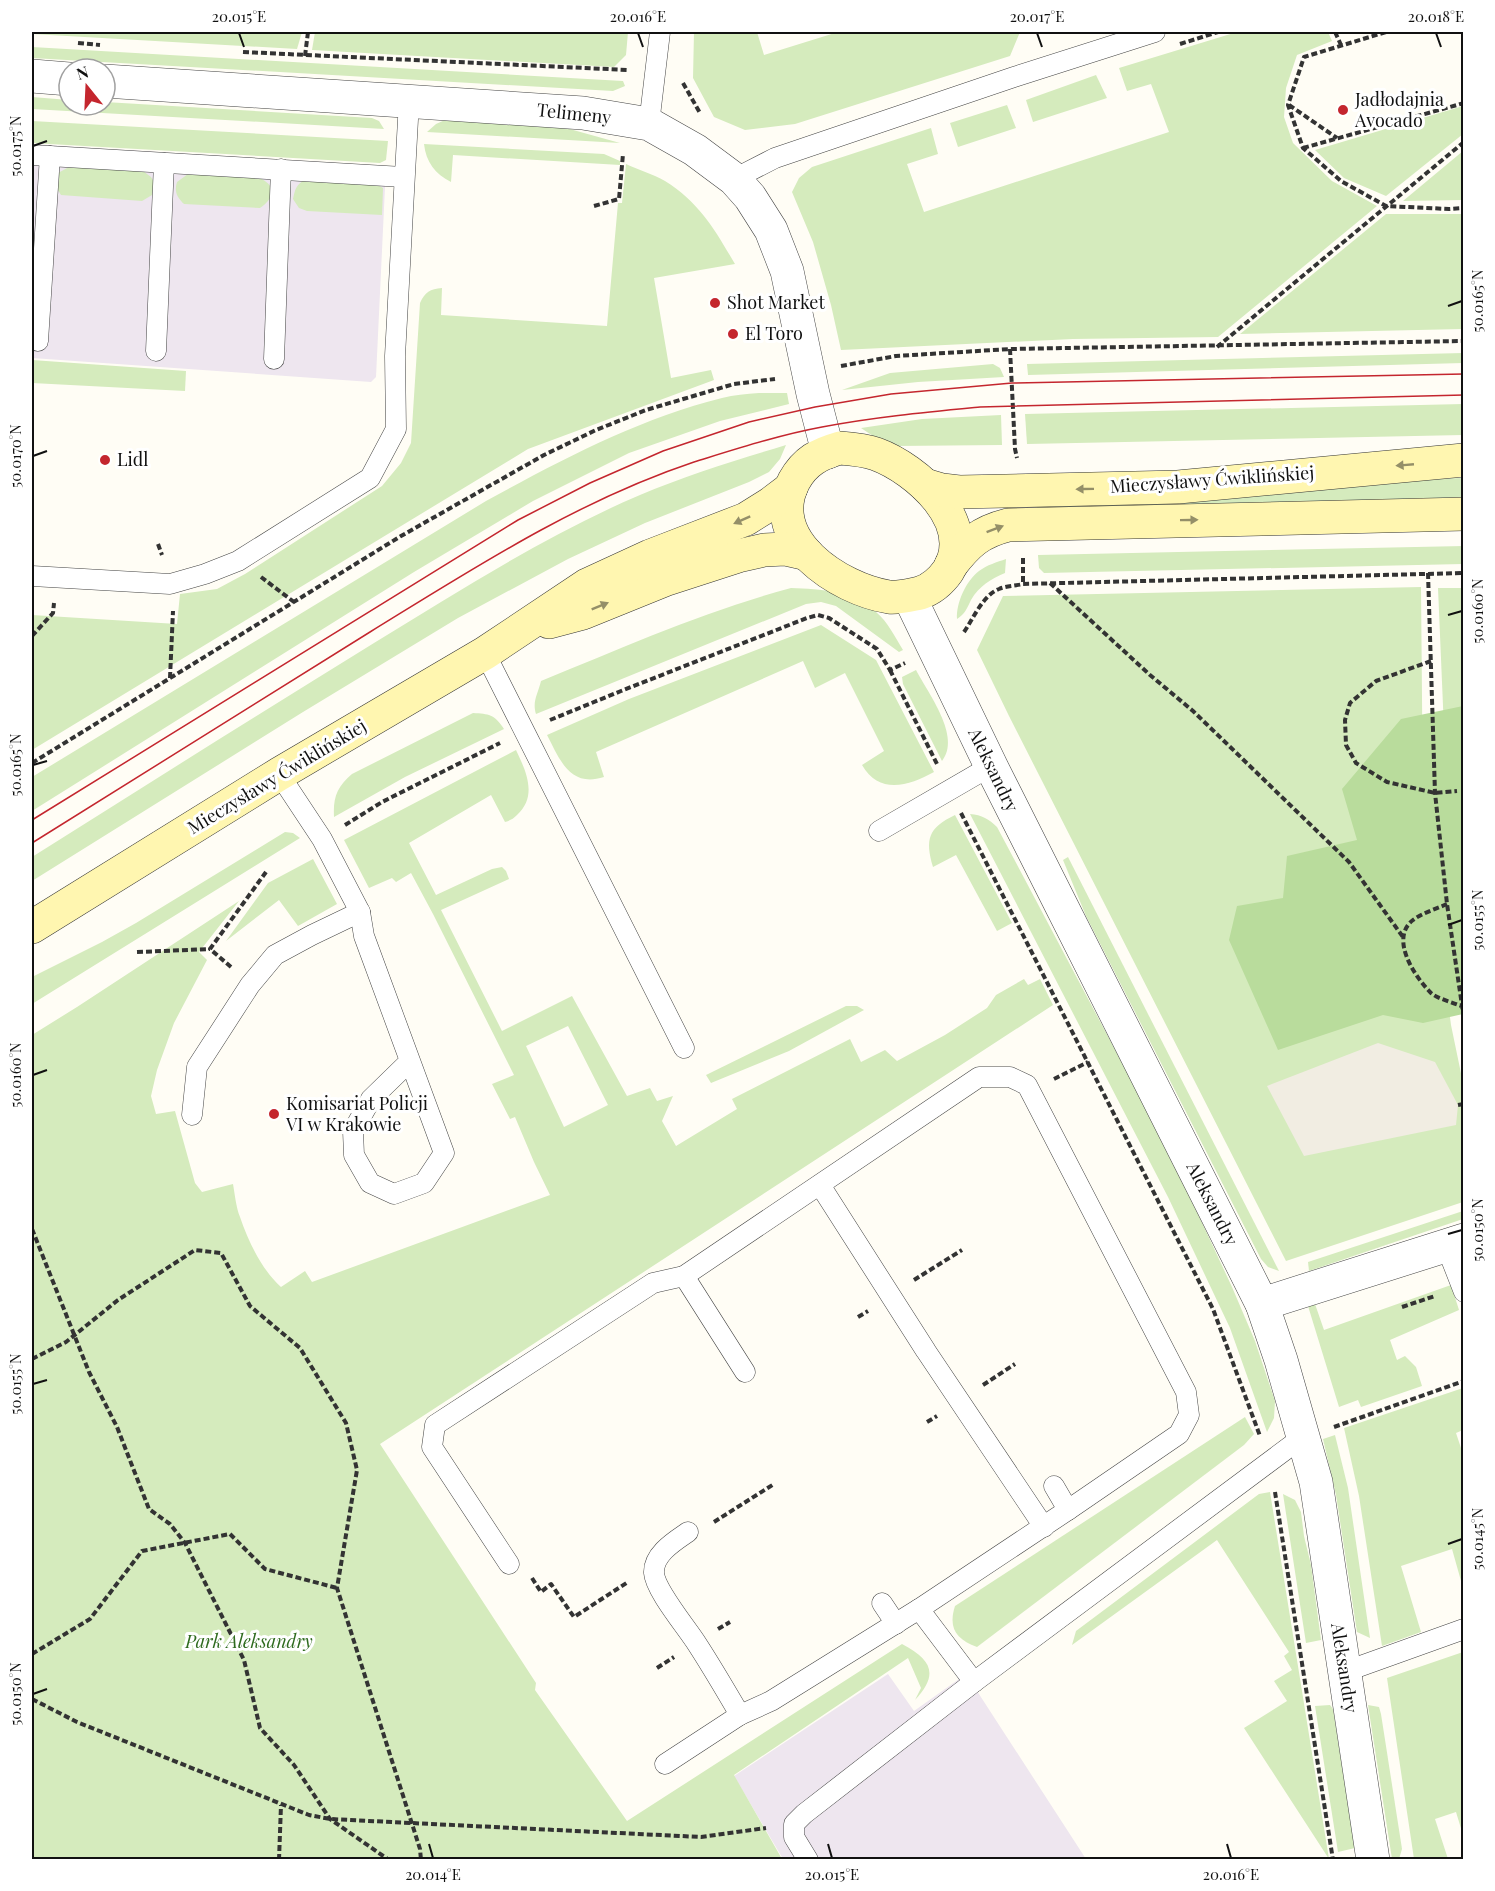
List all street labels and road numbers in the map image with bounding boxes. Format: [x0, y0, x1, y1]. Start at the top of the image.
street label: Telimeny [536, 97, 612, 129]
street label: Mieczysławy Ćwiklińskiej [1109, 460, 1315, 498]
street label: Mieczysławy Ćwiklińskiej [183, 713, 370, 839]
street label: Aleksandry [963, 723, 1025, 816]
street label: Aleksandry [1181, 1157, 1244, 1249]
street label: Aleksandry [1326, 1620, 1364, 1714]

